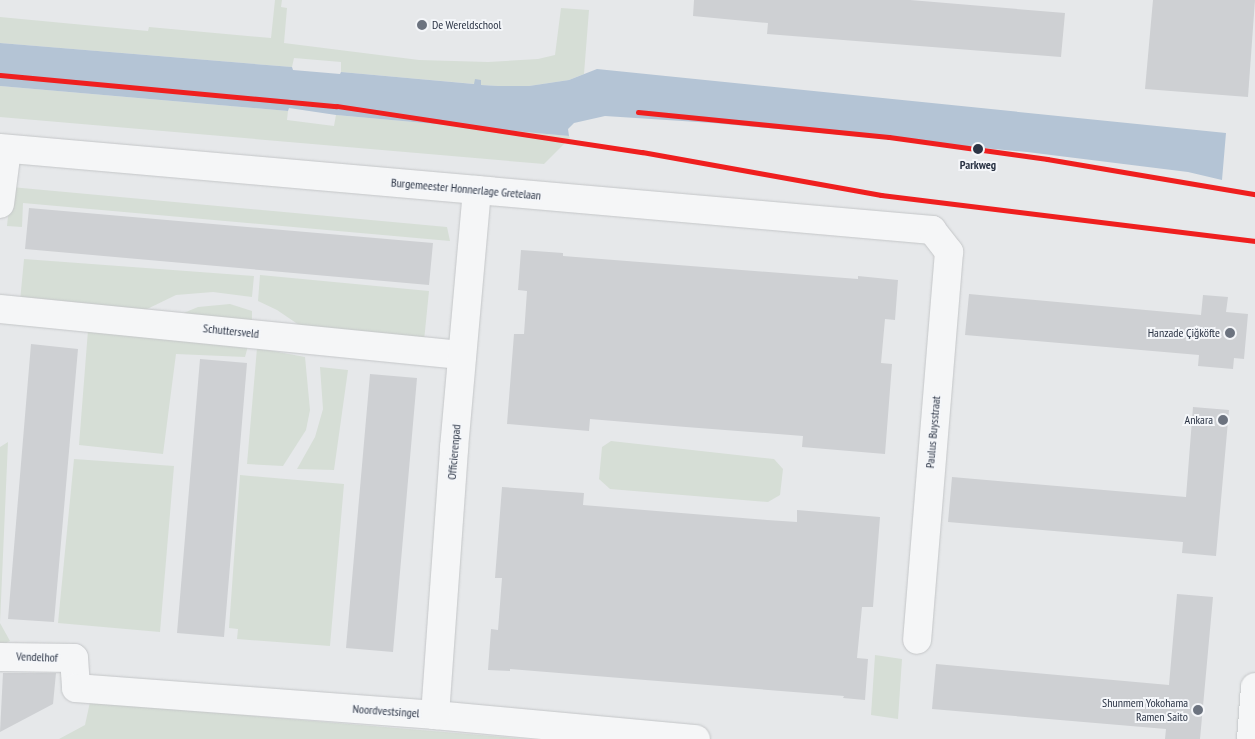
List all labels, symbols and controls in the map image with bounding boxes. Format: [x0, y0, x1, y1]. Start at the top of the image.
place label: De Wereldschool [432, 18, 501, 32]
marker: De Wereldschool [416, 19, 428, 31]
marker: Parkweg [971, 142, 985, 156]
place label: Parkweg [960, 158, 996, 172]
street label: Burgemeester Honnerlage Gretelaan [390, 175, 542, 203]
street label: Schuttersveld [202, 321, 260, 341]
place label: Hanzade Çiğköfte [1148, 326, 1220, 340]
marker: Hanzade Çiğköfte [1224, 327, 1236, 339]
street label: Paulus Buysstraat [923, 395, 943, 469]
place label: Ankara [1185, 413, 1213, 427]
marker: Ankara [1217, 414, 1229, 426]
street label: Officierenpad [444, 424, 464, 480]
street label: Vendelhof [16, 649, 58, 665]
place label: Shunmem Yokohama Ramen Saito [1102, 696, 1188, 724]
street label: Noordvestsingel [352, 701, 420, 721]
marker: Shunmem Yokohama Ramen Saito [1192, 704, 1204, 716]

